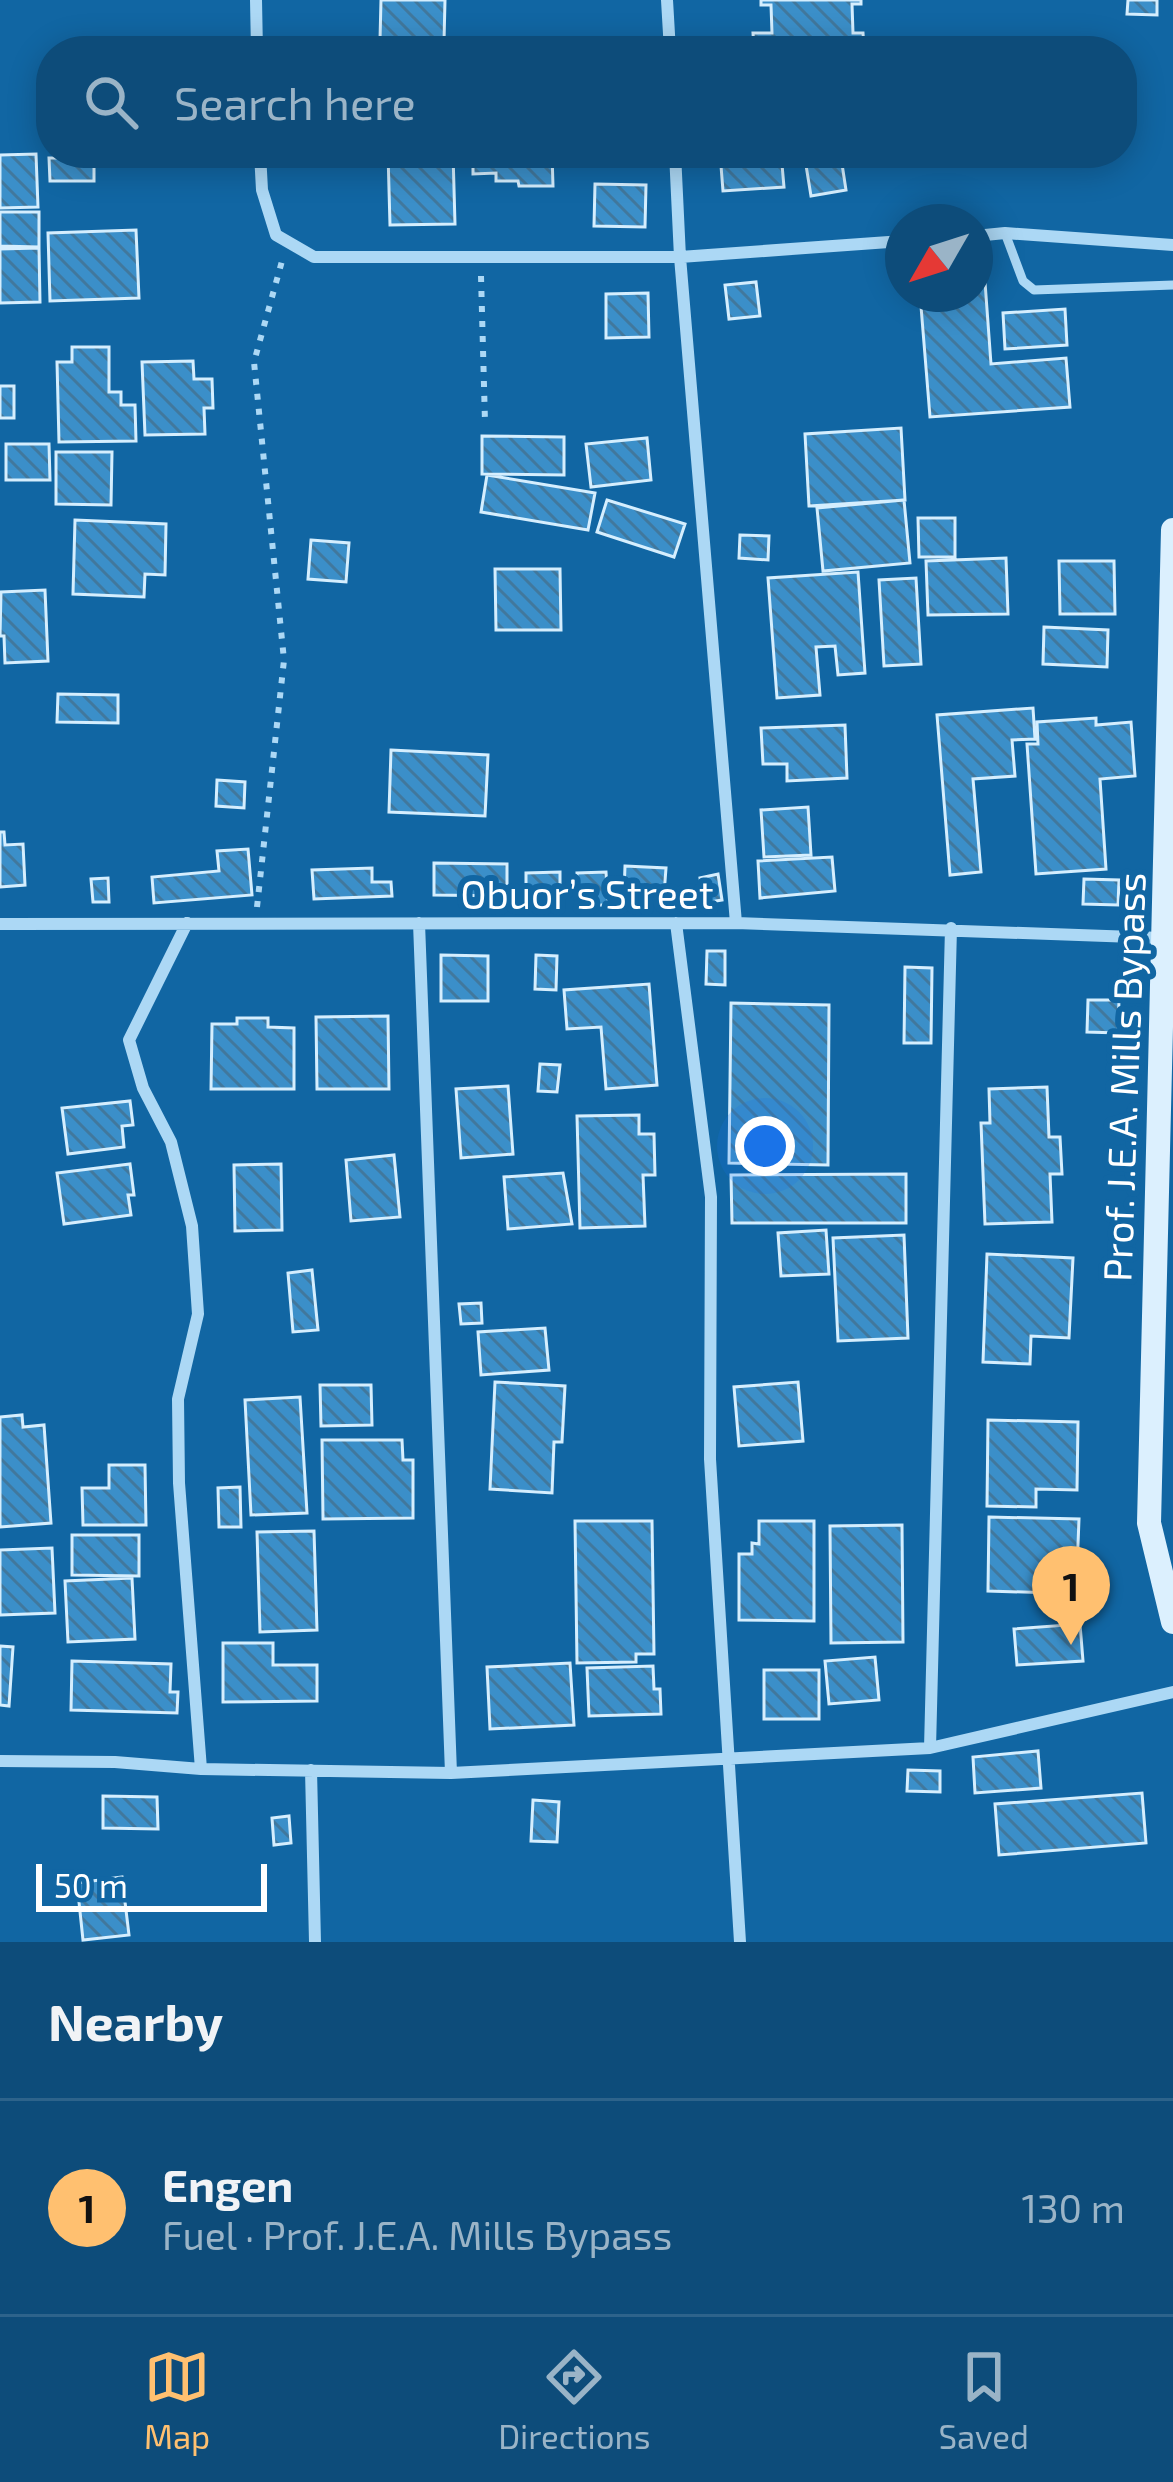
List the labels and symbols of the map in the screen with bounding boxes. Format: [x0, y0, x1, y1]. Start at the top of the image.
north arrow [885, 204, 993, 312]
street label: Obuor’s Street [460, 870, 714, 917]
street label: Prof. J.E.A. Mills Bypass [1092, 872, 1154, 1282]
your location [735, 1116, 795, 1176]
pin: 1 [1032, 1546, 1110, 1645]
scale bar [36, 1858, 267, 1911]

